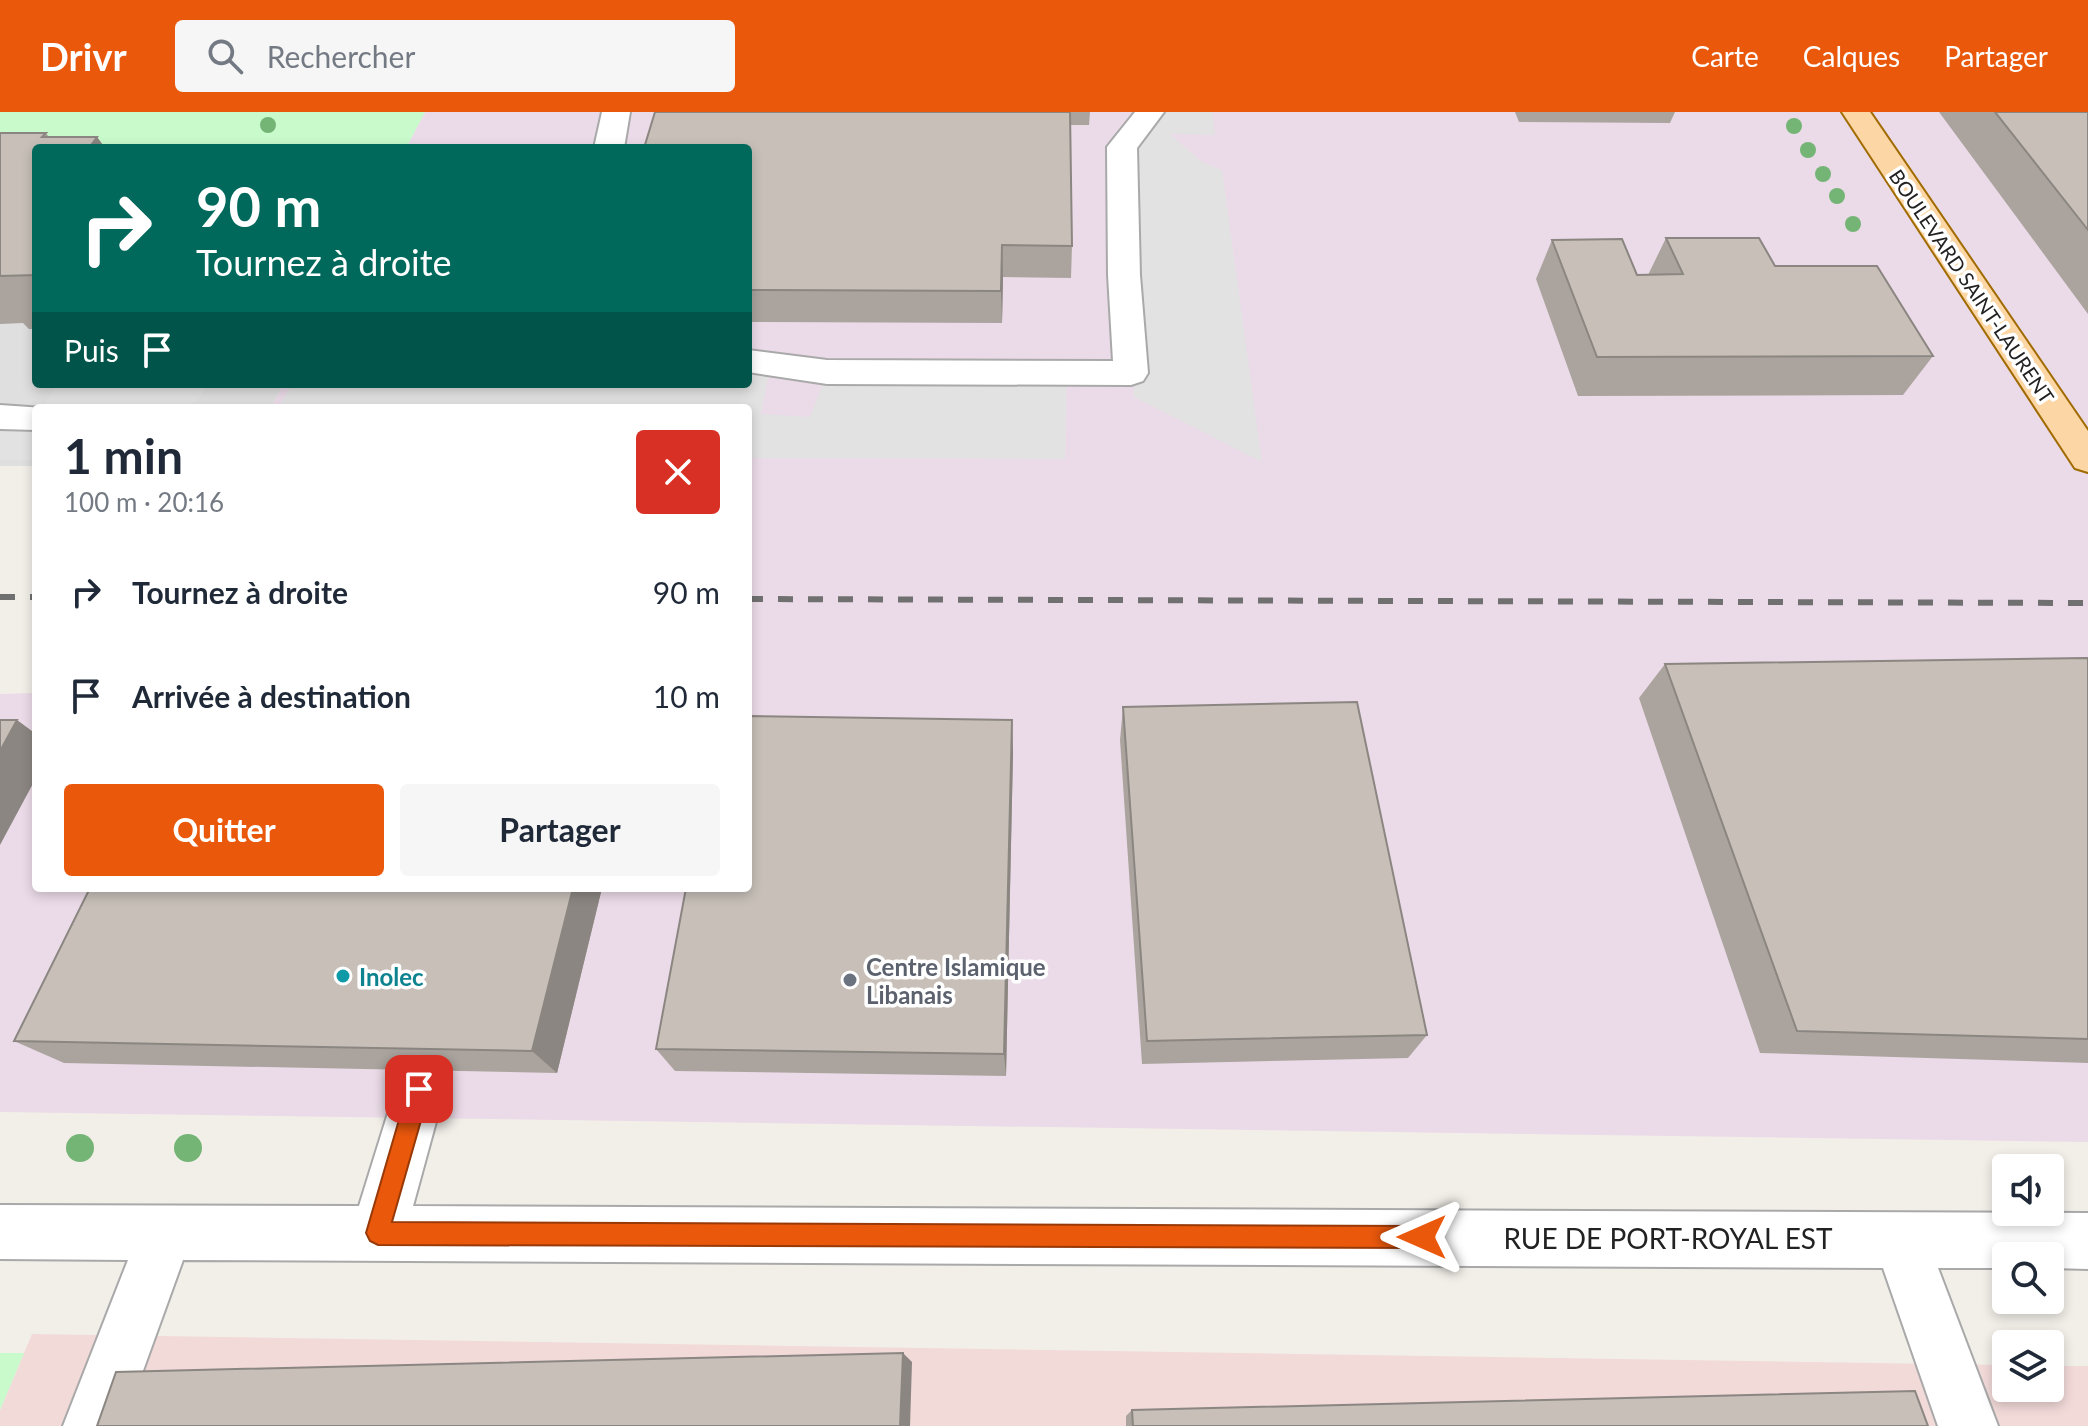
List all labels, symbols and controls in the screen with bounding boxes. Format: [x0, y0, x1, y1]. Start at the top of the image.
search box [175, 20, 735, 92]
text: Drivr [40, 33, 127, 79]
icon: search [203, 34, 247, 78]
text: Rechercher [267, 38, 415, 74]
text: Carte [1691, 39, 1759, 73]
text: Calques [1803, 39, 1900, 73]
text: Partager [1944, 39, 2048, 73]
street label: BOULEVARD SAINT-LAURENT [1885, 165, 2059, 408]
text: 90 m [196, 172, 321, 239]
icon: right [64, 176, 168, 280]
text: Tournez à droite [196, 240, 452, 284]
icon: arrive [135, 328, 179, 372]
text: Puis [64, 332, 119, 368]
text: 1 min [64, 427, 183, 484]
button: close [636, 430, 720, 514]
text: 100 m · 20:16 [64, 486, 224, 518]
icon: right [64, 570, 108, 614]
text: Tournez à droite [132, 574, 348, 610]
text: 90 m [653, 574, 720, 610]
icon: arrive [64, 674, 108, 718]
text: Arrivée à destination [132, 678, 411, 714]
text: 10 m [653, 678, 720, 714]
button: Quitter [64, 784, 384, 876]
button: Partager [400, 784, 720, 876]
place label: Centre Islamique Libanais [866, 952, 1046, 1009]
place label: Inolec [359, 962, 424, 991]
marker: Inolec [334, 967, 352, 985]
marker: Centre Islamique Libanais [841, 971, 859, 989]
pin [385, 1055, 453, 1123]
icon: arrive [397, 1067, 441, 1111]
map controls [1992, 1154, 2064, 1402]
button: sound [1992, 1154, 2064, 1226]
position arrow [1380, 1195, 1464, 1279]
street label: RUE DE PORT-ROYAL EST [1503, 1221, 1833, 1255]
button: search [1992, 1242, 2064, 1314]
button: layers [1992, 1330, 2064, 1402]

